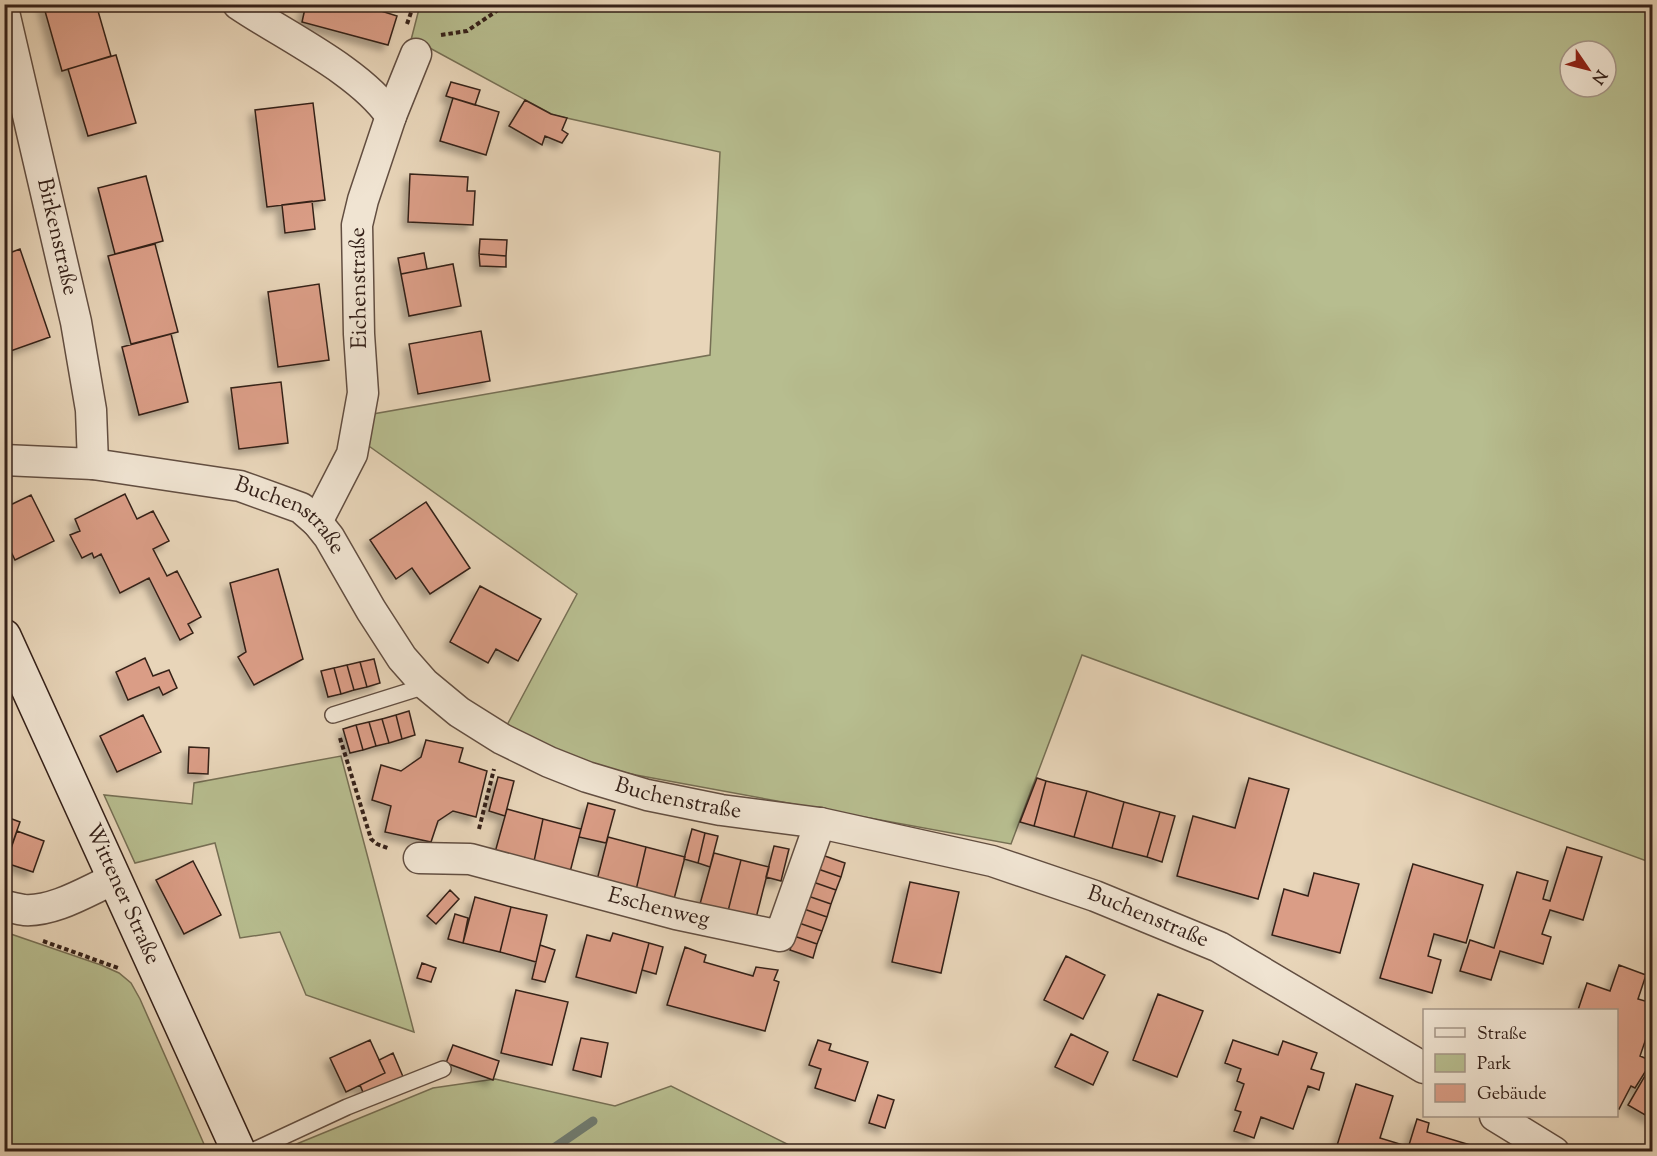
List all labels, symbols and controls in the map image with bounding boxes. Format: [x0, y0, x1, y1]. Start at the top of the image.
north arrow [1558, 39, 1618, 99]
text: N [1585, 64, 1611, 88]
street label: Birkenstraße [27, 175, 85, 299]
street label: Eichenstraße [343, 227, 377, 349]
street label: Buchenstraße [230, 469, 352, 561]
street label: Buchenstraße [611, 770, 743, 828]
street label: Wittener Straße [76, 819, 168, 970]
street label: Buchenstraße [1083, 878, 1213, 957]
street label: Eschenweg [604, 880, 713, 937]
legend [1423, 1009, 1618, 1117]
text: Straße [1477, 1022, 1527, 1048]
text: Park [1477, 1052, 1512, 1078]
text: Gebäude [1477, 1082, 1547, 1108]

